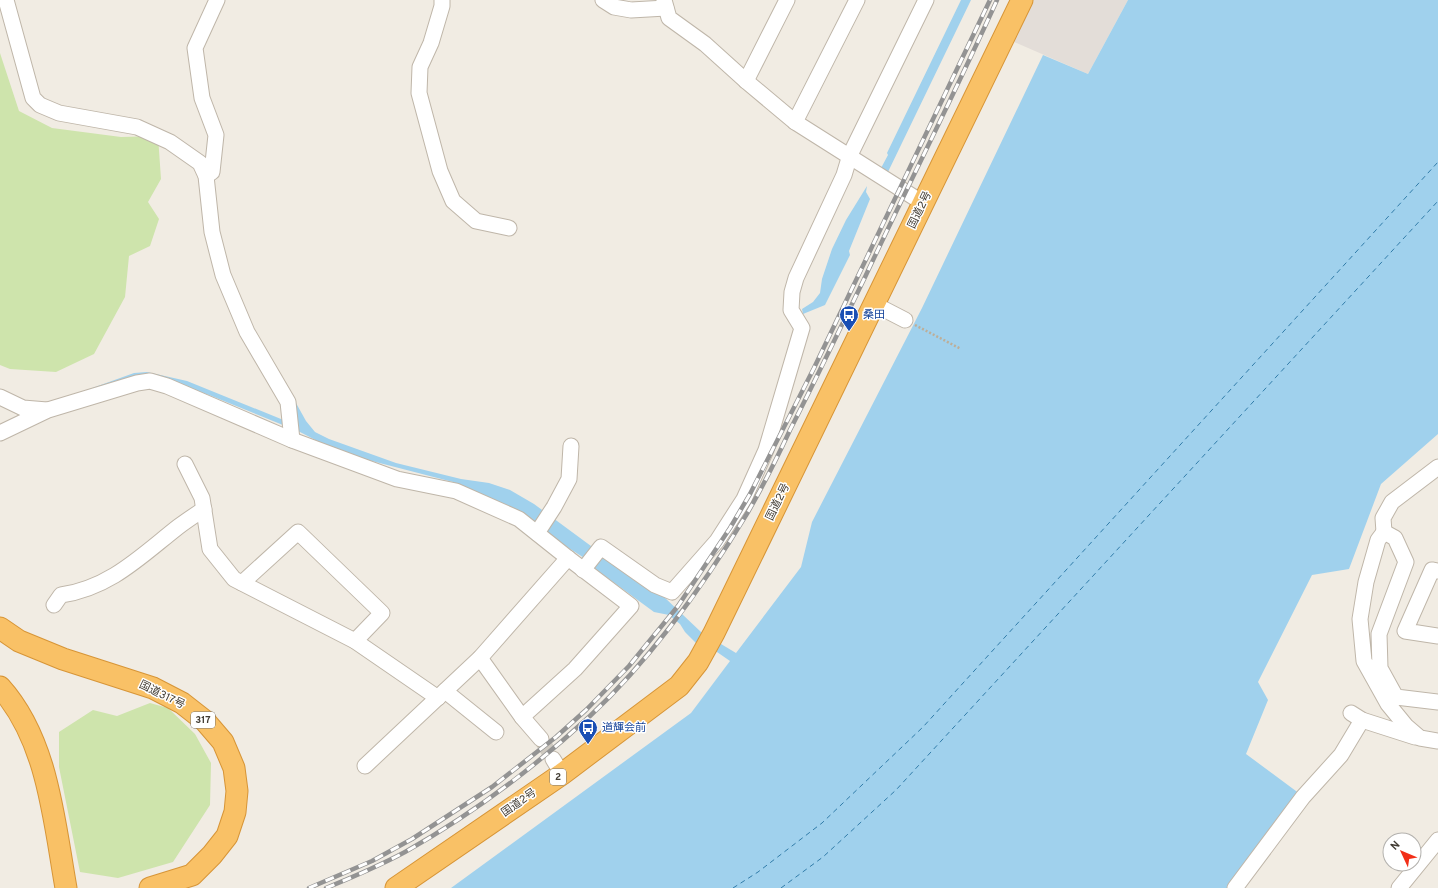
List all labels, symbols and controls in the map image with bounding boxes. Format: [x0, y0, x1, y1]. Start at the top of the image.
street label: 国道2号 [905, 189, 935, 231]
bus stop icon: 桑田 [838, 304, 860, 332]
place label: 桑田 [863, 308, 885, 322]
street label: 国道2号 [763, 481, 793, 523]
street label: 国道317号 [137, 678, 187, 712]
road number: 317 [191, 712, 215, 728]
bus stop icon: 道輝会前 [577, 717, 599, 745]
place label: 道輝会前 [602, 721, 646, 735]
road number: 2 [550, 769, 566, 785]
street label: 国道2号 [499, 786, 539, 820]
north arrow [1382, 832, 1422, 872]
text: N [1388, 838, 1403, 853]

